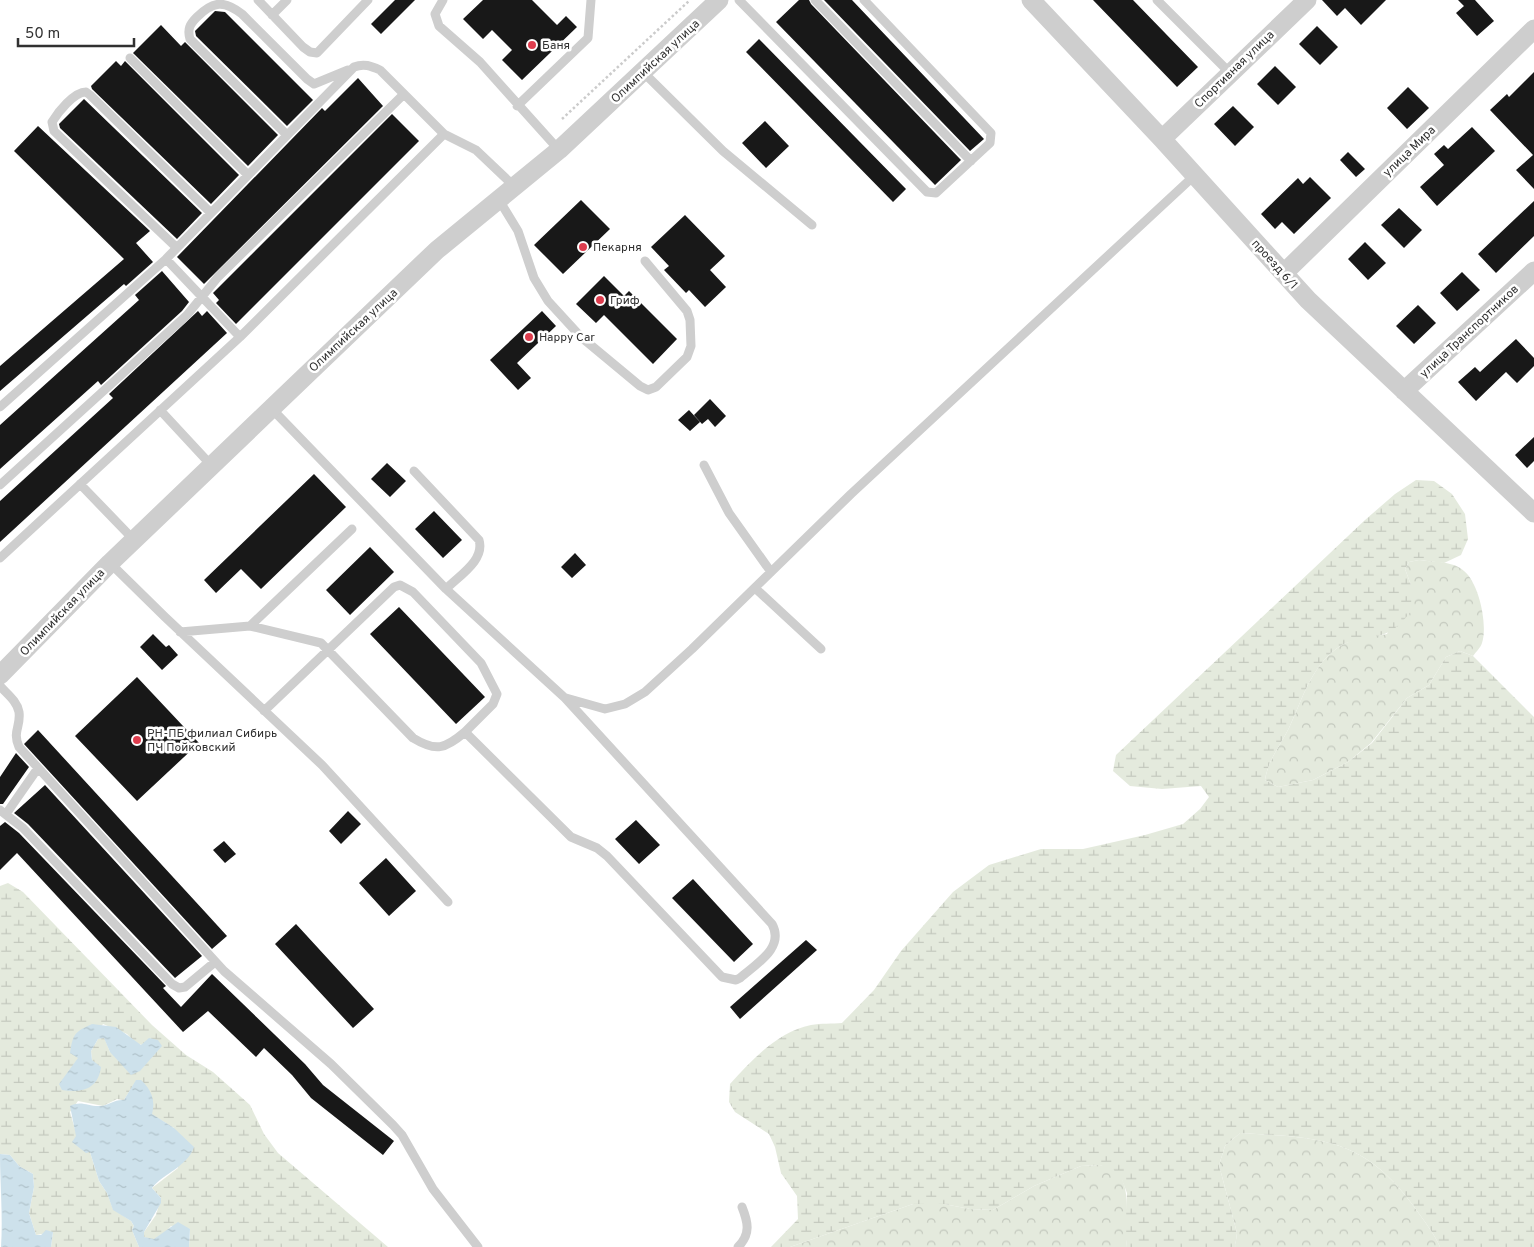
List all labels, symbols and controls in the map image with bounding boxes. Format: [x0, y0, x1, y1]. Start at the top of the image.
scale bar [18, 15, 134, 47]
street label: Олимпийская улица [608, 16, 703, 107]
text: 50 m [25, 25, 60, 44]
street label: Спортивная улица [1191, 27, 1278, 112]
place label: Баня [542, 38, 570, 54]
marker: Баня [526, 39, 538, 51]
street label: улица Мира [1380, 123, 1439, 181]
street label: проезд 6/1 [1248, 236, 1301, 293]
place label: Пекарня [593, 240, 642, 256]
marker: Пекарня [577, 241, 589, 253]
street label: улица Транспортников [1417, 282, 1523, 382]
street label: Олимпийская улица [306, 285, 401, 376]
place label: Гриф [610, 293, 640, 309]
marker: Гриф [594, 294, 606, 306]
place label: Happy Car [539, 330, 595, 346]
marker: Happy Car [523, 331, 535, 343]
street label: Олимпийская улица [17, 566, 109, 660]
place label: РН-ПБ филиал Сибирь ПЧ Пойковский [147, 726, 277, 756]
marker: РН-ПБ филиал Сибирь ПЧ Пойковский [131, 734, 143, 746]

